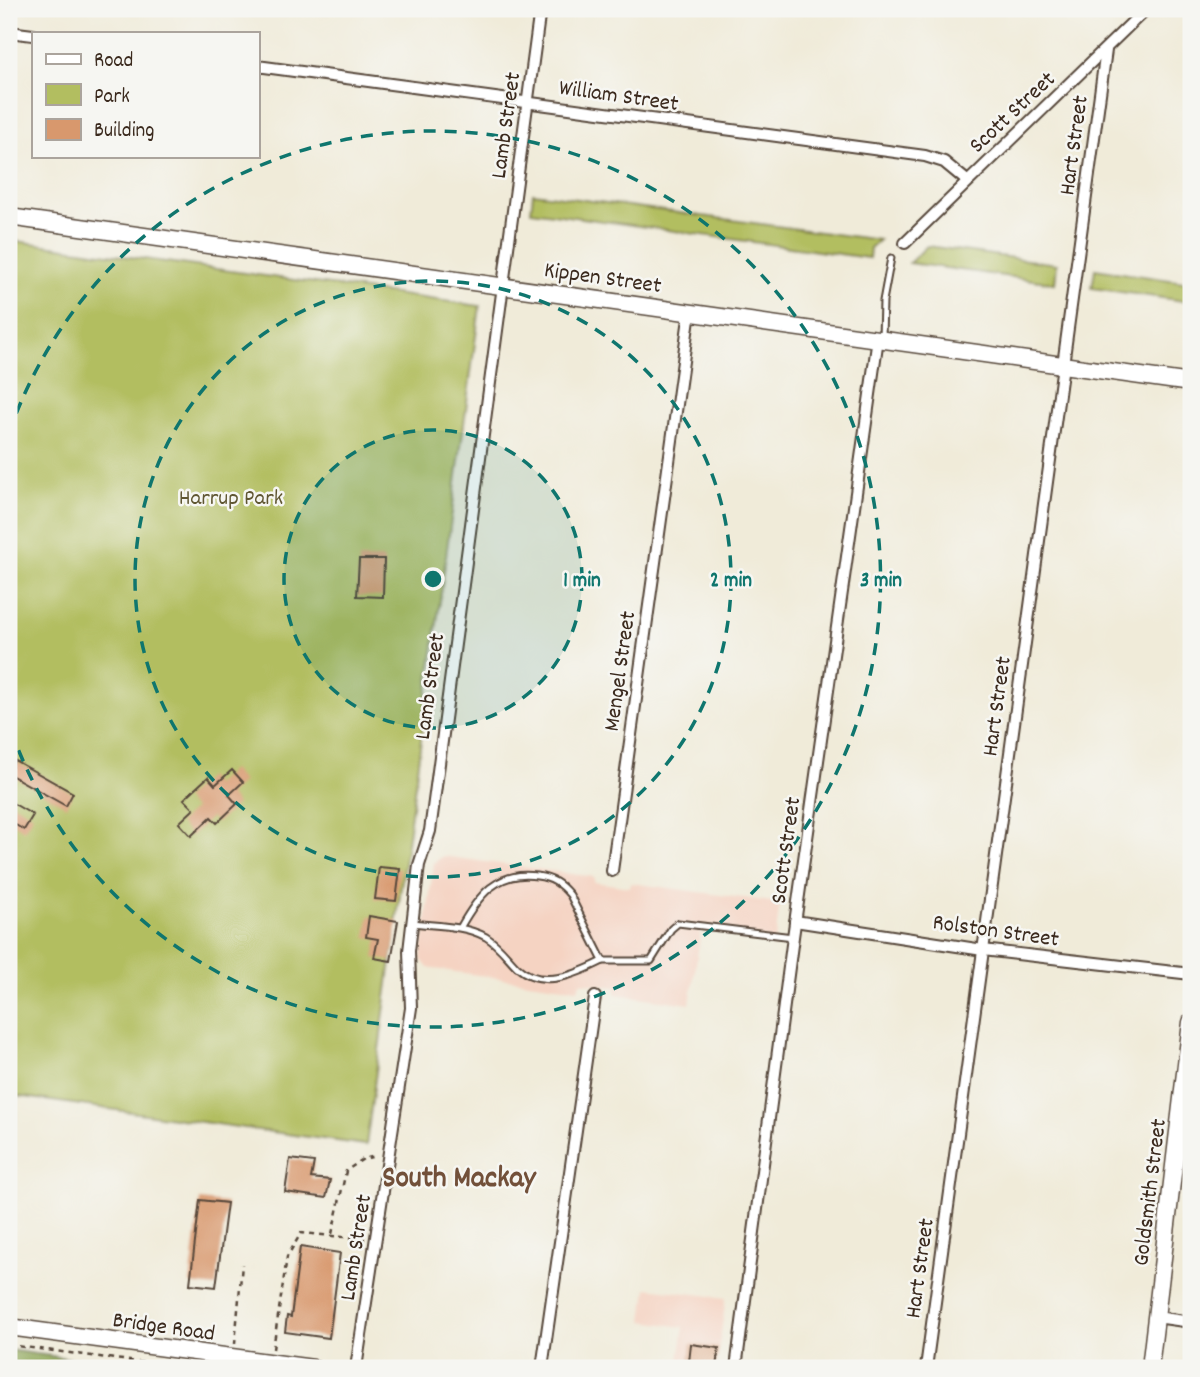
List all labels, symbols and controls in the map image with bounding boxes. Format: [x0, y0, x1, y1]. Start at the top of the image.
legend [32, 32, 259, 158]
text: Road [94, 47, 133, 77]
street label: Scott Street [963, 65, 1064, 162]
street label: Lamb Street [484, 70, 531, 181]
street label: William Street [557, 73, 680, 122]
text: Park [94, 83, 130, 113]
street label: Hart Street [1052, 93, 1099, 198]
text: Building [94, 117, 154, 147]
street label: Kippen Street [542, 255, 663, 304]
park label: Harrup Park [179, 483, 283, 516]
centre of rings [421, 567, 445, 591]
text: 1 min [563, 567, 601, 597]
text: 2 min [710, 567, 752, 597]
text: 3 min [860, 567, 902, 597]
street label: Mengel Street [597, 609, 646, 734]
street label: Lamb Street [408, 631, 455, 742]
street label: Hart Street [975, 654, 1022, 759]
street label: Scott Street [764, 795, 811, 906]
street label: Rolston Street [930, 907, 1061, 958]
street label: Goldsmith Street [1126, 1117, 1177, 1268]
district label: South Mackay [382, 1159, 538, 1202]
street label: Lamb Street [333, 1192, 382, 1303]
street label: Hart Street [898, 1216, 945, 1321]
street label: Bridge Road [110, 1305, 217, 1352]

